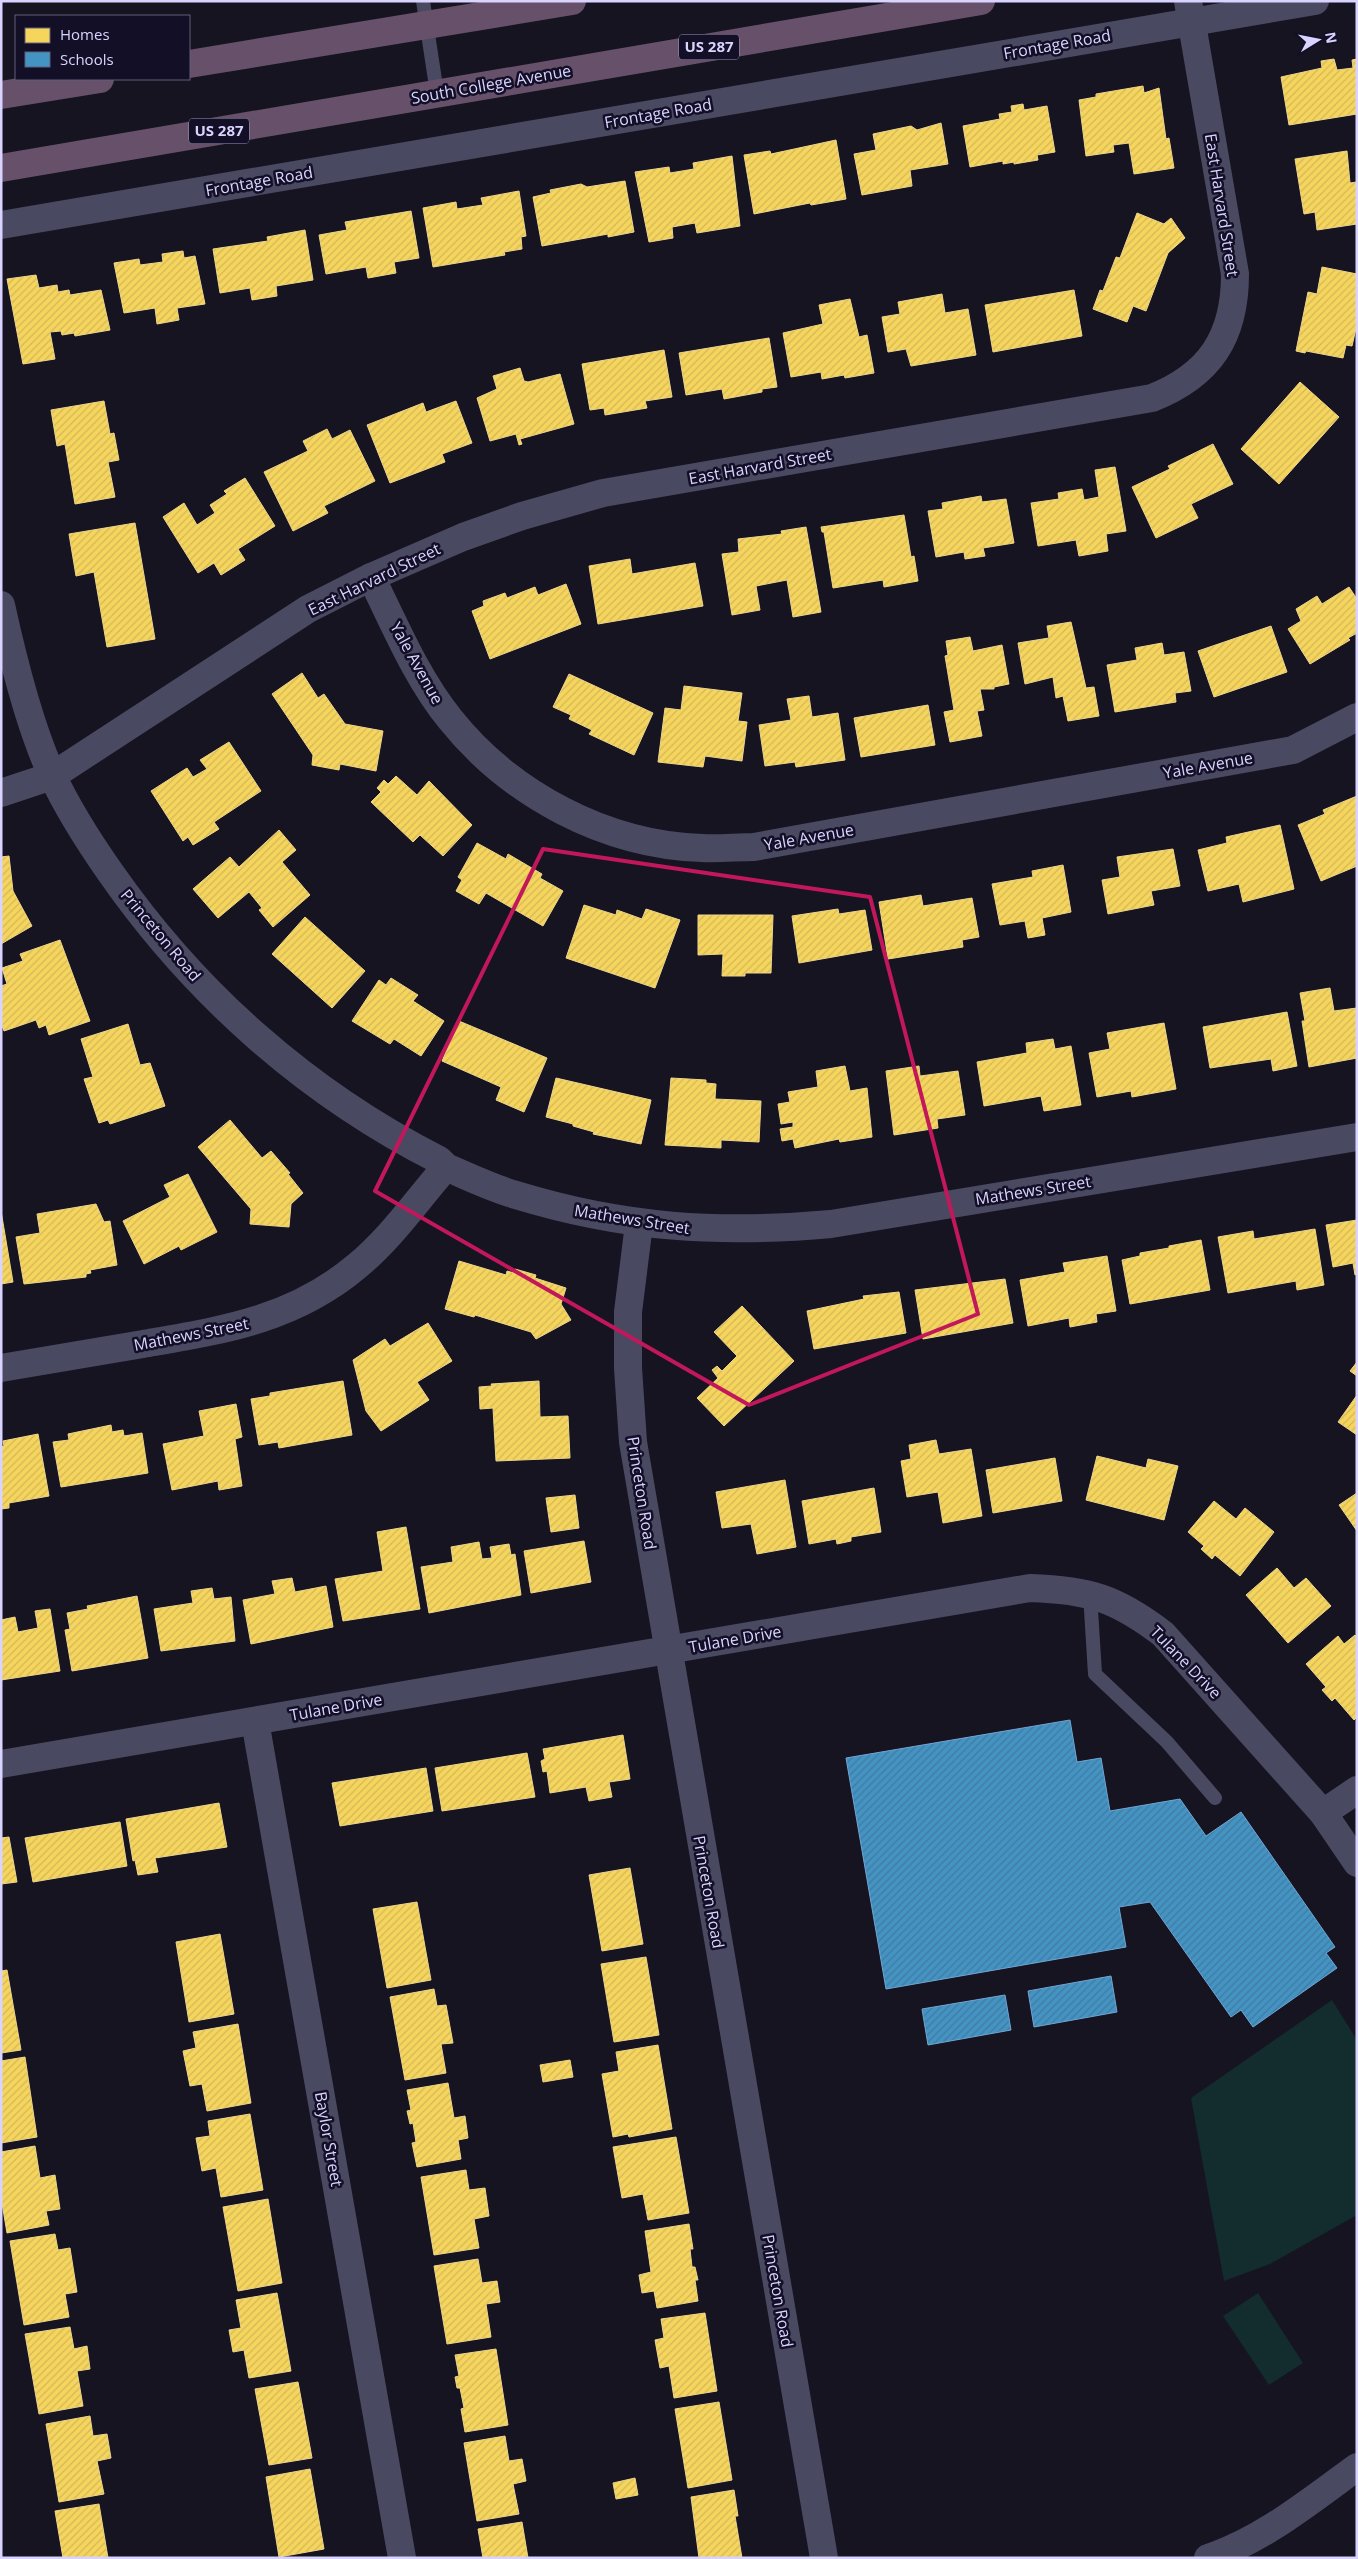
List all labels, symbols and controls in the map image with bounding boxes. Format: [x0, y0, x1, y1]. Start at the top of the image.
legend [15, 15, 190, 80]
north arrow [1293, 15, 1343, 65]
text: Homes [60, 24, 110, 44]
street label: Frontage Road [1001, 24, 1113, 64]
text: N [1321, 30, 1342, 45]
road number: US 287 [679, 34, 739, 60]
text: Schools [60, 49, 114, 69]
street label: South College Avenue [409, 59, 573, 109]
street label: Frontage Road [602, 93, 714, 133]
road number: US 287 [189, 118, 249, 144]
street label: East Harvard Street [1200, 132, 1244, 278]
street label: Frontage Road [203, 161, 315, 201]
street label: East Harvard Street [687, 443, 833, 489]
street label: East Harvard Street [304, 537, 444, 621]
street label: Yale Avenue [385, 618, 449, 708]
street label: Yale Avenue [1161, 746, 1255, 784]
street label: Yale Avenue [762, 818, 856, 856]
street label: Princeton Road [116, 884, 206, 986]
street label: Mathews Street [974, 1170, 1093, 1210]
street label: Mathews Street [573, 1199, 692, 1239]
street label: Mathews Street [132, 1312, 251, 1356]
street label: Princeton Road [622, 1435, 662, 1551]
street label: Tulane Drive [687, 1620, 783, 1658]
street label: Tulane Drive [1146, 1621, 1226, 1703]
street label: Tulane Drive [288, 1688, 384, 1726]
street label: Princeton Road [688, 1834, 730, 1950]
street label: Baylor Street [310, 2090, 348, 2189]
street label: Princeton Road [757, 2233, 799, 2349]

